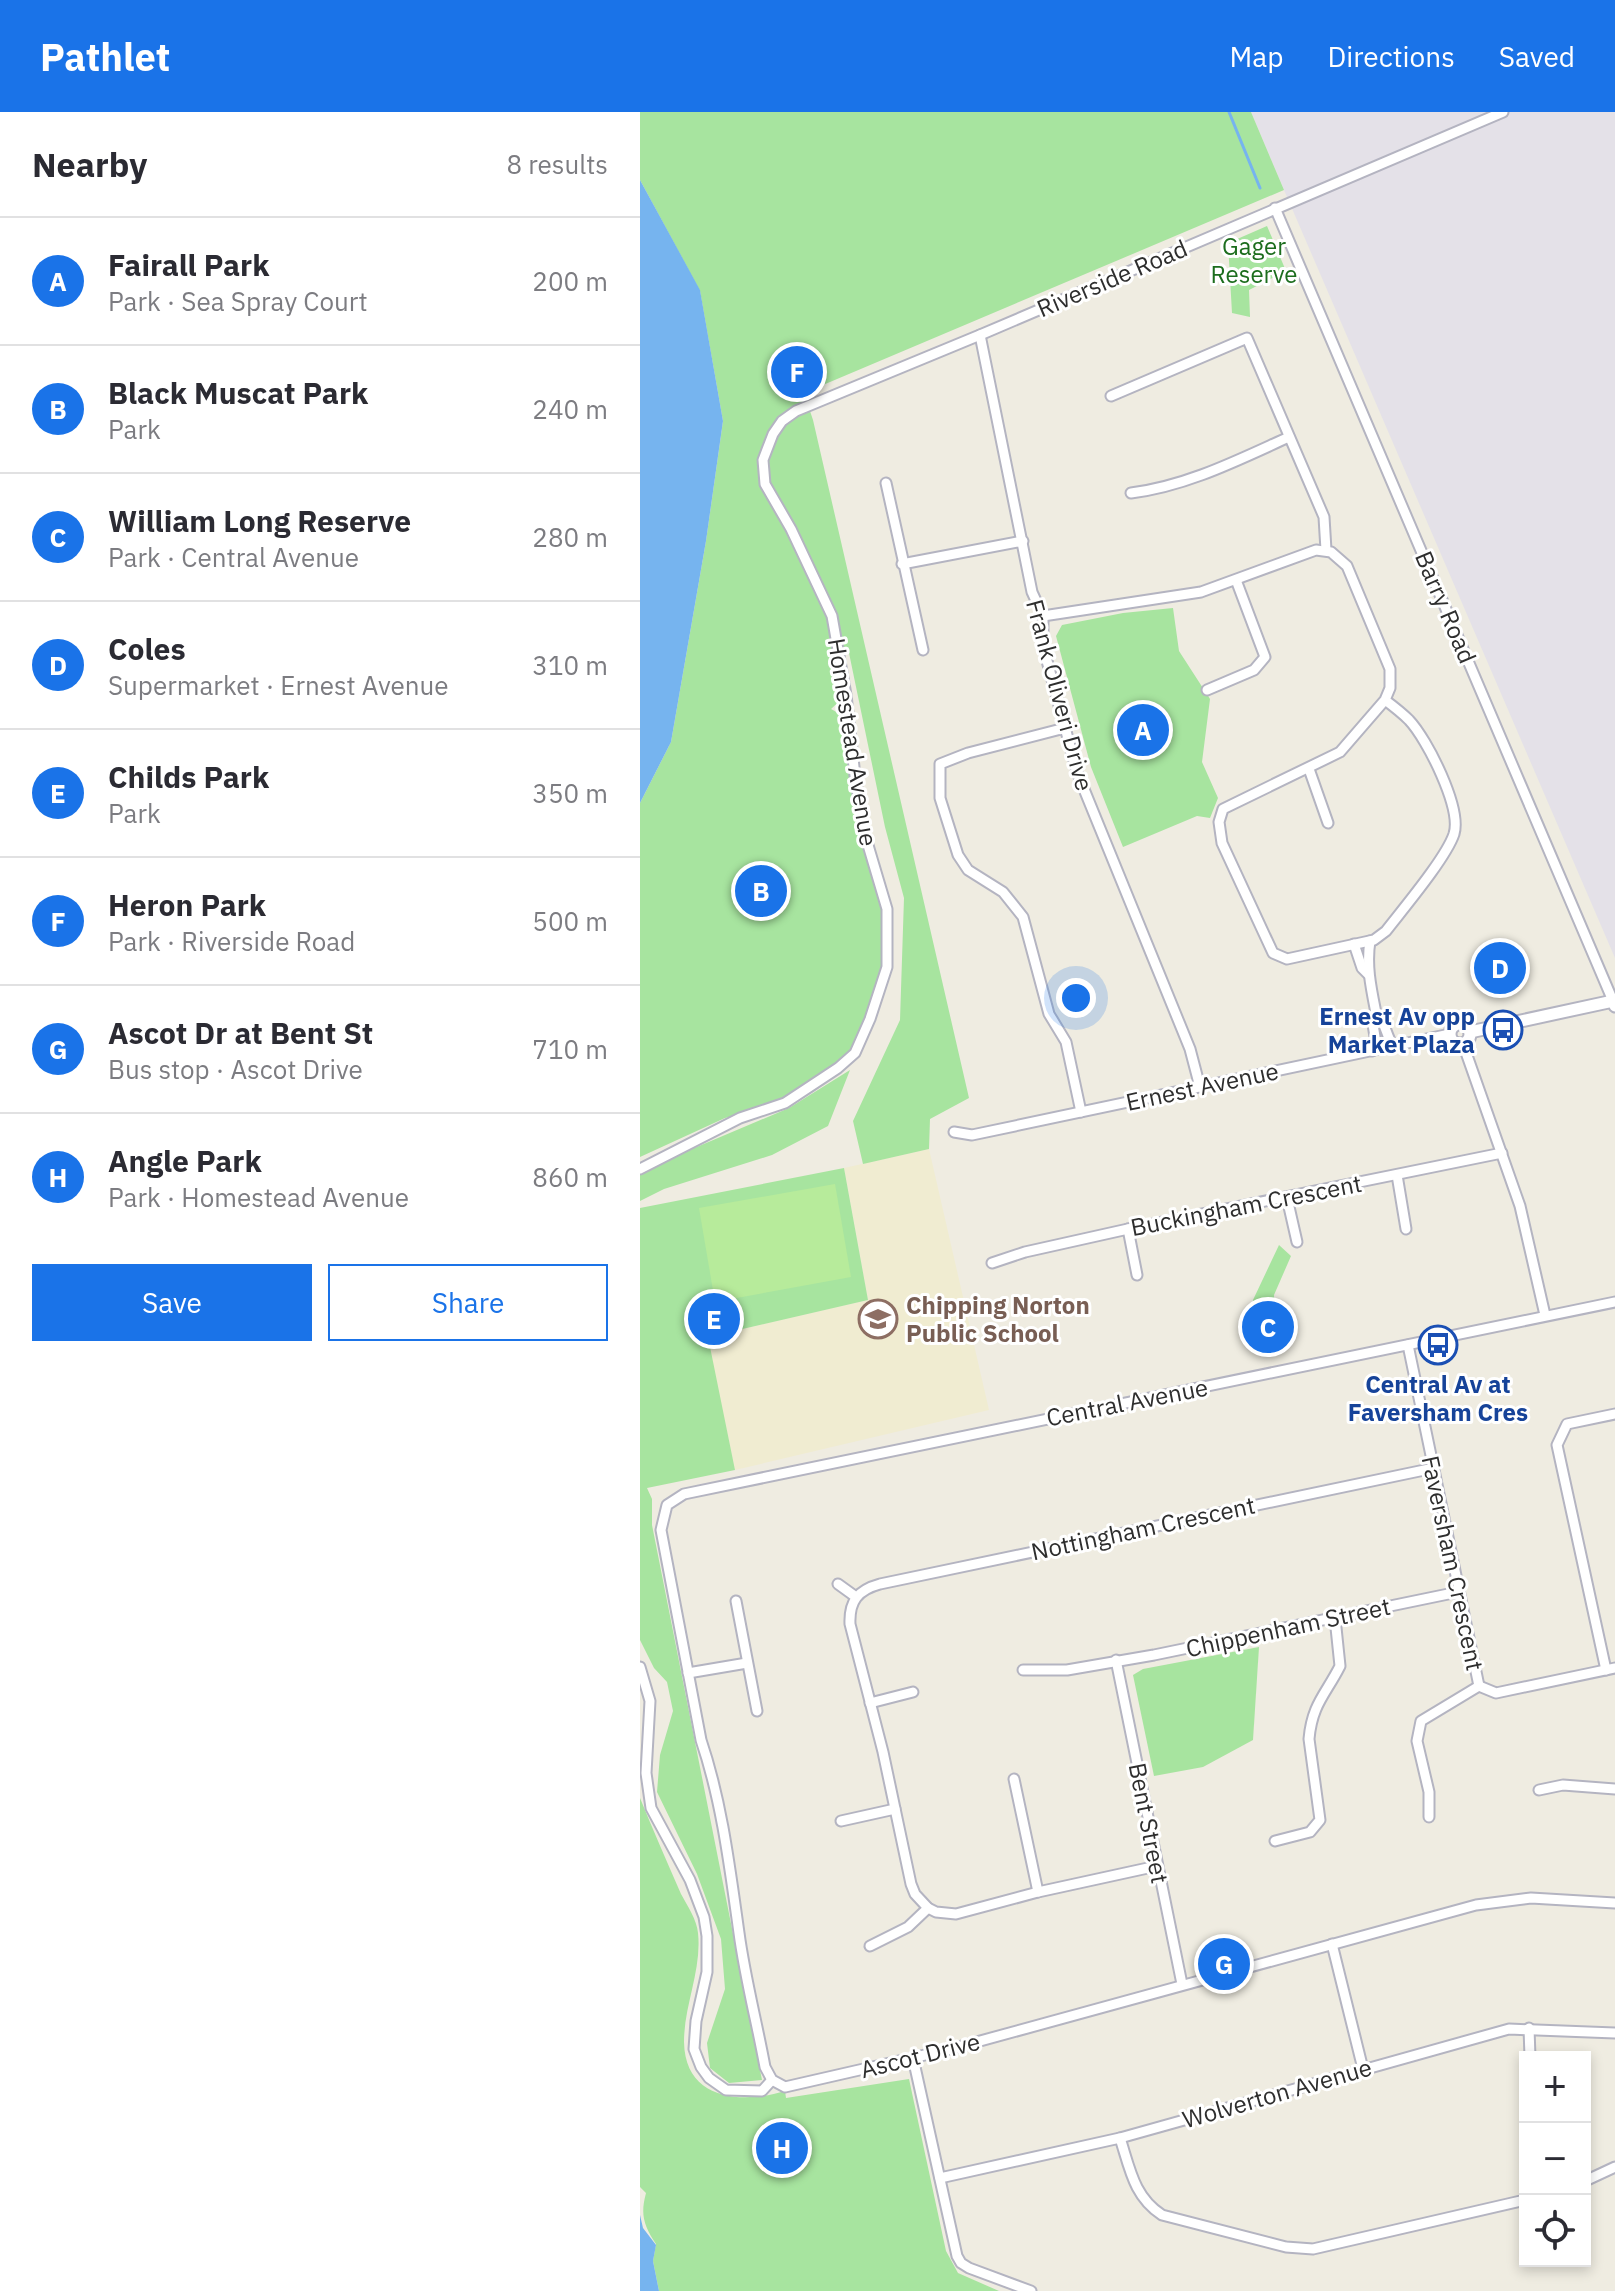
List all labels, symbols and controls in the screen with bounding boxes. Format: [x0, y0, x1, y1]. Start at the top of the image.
text: Pathlet [40, 32, 170, 81]
text: Map [1229, 38, 1283, 75]
text: Directions [1327, 38, 1455, 75]
text: Saved [1499, 38, 1575, 75]
text: Nearby [32, 142, 147, 186]
text: 8 results [506, 147, 608, 181]
park label: Gager Reserve [1211, 230, 1297, 290]
street label: Riverside Road [1032, 232, 1192, 324]
text: Fairall Park [108, 245, 270, 284]
text: A [49, 264, 67, 298]
text: 200 m [532, 264, 608, 298]
text: Park · Sea Spray Court [108, 284, 368, 318]
pin: F [771, 342, 823, 402]
text: Black Muscat Park [108, 373, 368, 412]
text: B [49, 392, 67, 426]
text: 240 m [532, 392, 608, 426]
text: Park [108, 412, 161, 446]
text: William Long Reserve [108, 501, 411, 540]
text: C [50, 520, 66, 554]
text: 280 m [532, 520, 608, 554]
text: Park · Central Avenue [108, 540, 359, 574]
street label: Barry Road [1408, 546, 1484, 668]
street label: Frank Oliveri Drive [1019, 596, 1101, 794]
text: Coles [108, 629, 186, 668]
street label: Homestead Avenue [821, 636, 885, 848]
text: D [49, 648, 67, 682]
text: 310 m [532, 648, 608, 682]
text: Supermarket · Ernest Avenue [108, 668, 449, 702]
pin: A [1117, 700, 1169, 760]
text: Childs Park [108, 757, 269, 796]
text: E [50, 776, 66, 810]
text: 350 m [532, 776, 608, 810]
text: Park [108, 796, 161, 830]
pin: B [735, 861, 787, 921]
text: Heron Park [108, 885, 266, 924]
text: F [50, 904, 66, 938]
text: 500 m [532, 904, 608, 938]
text: Park · Riverside Road [108, 924, 355, 958]
pin: D [1474, 938, 1526, 998]
your location [1056, 978, 1096, 1018]
place label: Ernest Av opp Market Plaza [1319, 1000, 1475, 1060]
bus stop icon: Ernest Av opp Market Plaza [1482, 1009, 1524, 1051]
text: Ascot Dr at Bent St [108, 1013, 373, 1052]
text: G [49, 1032, 67, 1066]
text: 710 m [532, 1032, 608, 1066]
text: Bus stop · Ascot Drive [108, 1052, 363, 1086]
street label: Ernest Avenue [1123, 1054, 1281, 1118]
text: Angle Park [108, 1141, 262, 1180]
text: H [49, 1160, 67, 1194]
text: 860 m [532, 1160, 608, 1194]
street label: Buckingham Crescent [1128, 1167, 1364, 1243]
text: Park · Homestead Avenue [108, 1180, 409, 1214]
button: Save [32, 1264, 312, 1341]
button: Share [328, 1264, 608, 1341]
pin: E [688, 1289, 740, 1349]
place label: Chipping Norton Public School [906, 1289, 1090, 1349]
pin: C [1242, 1297, 1294, 1357]
school or university icon: Chipping Norton Public School [857, 1298, 899, 1340]
bus stop icon: Central Av at Faversham Cres [1417, 1324, 1459, 1366]
place label: Central Av at Faversham Cres [1348, 1368, 1528, 1428]
street label: Central Avenue [1043, 1371, 1211, 1433]
street label: Faversham Crescent [1415, 1453, 1491, 1673]
street label: Nottingham Crescent [1028, 1489, 1258, 1567]
street label: Chippenham Street [1183, 1590, 1393, 1664]
street label: Bent Street [1122, 1760, 1176, 1886]
pin: G [1198, 1934, 1250, 1994]
street label: Ascot Drive [857, 2025, 983, 2085]
street label: Wolverton Avenue [1179, 2051, 1375, 2135]
map controls [1519, 2051, 1591, 2267]
button: + [1519, 2051, 1591, 2123]
pin: H [756, 2118, 808, 2178]
button: − [1519, 2123, 1591, 2195]
button: locate [1519, 2195, 1591, 2267]

